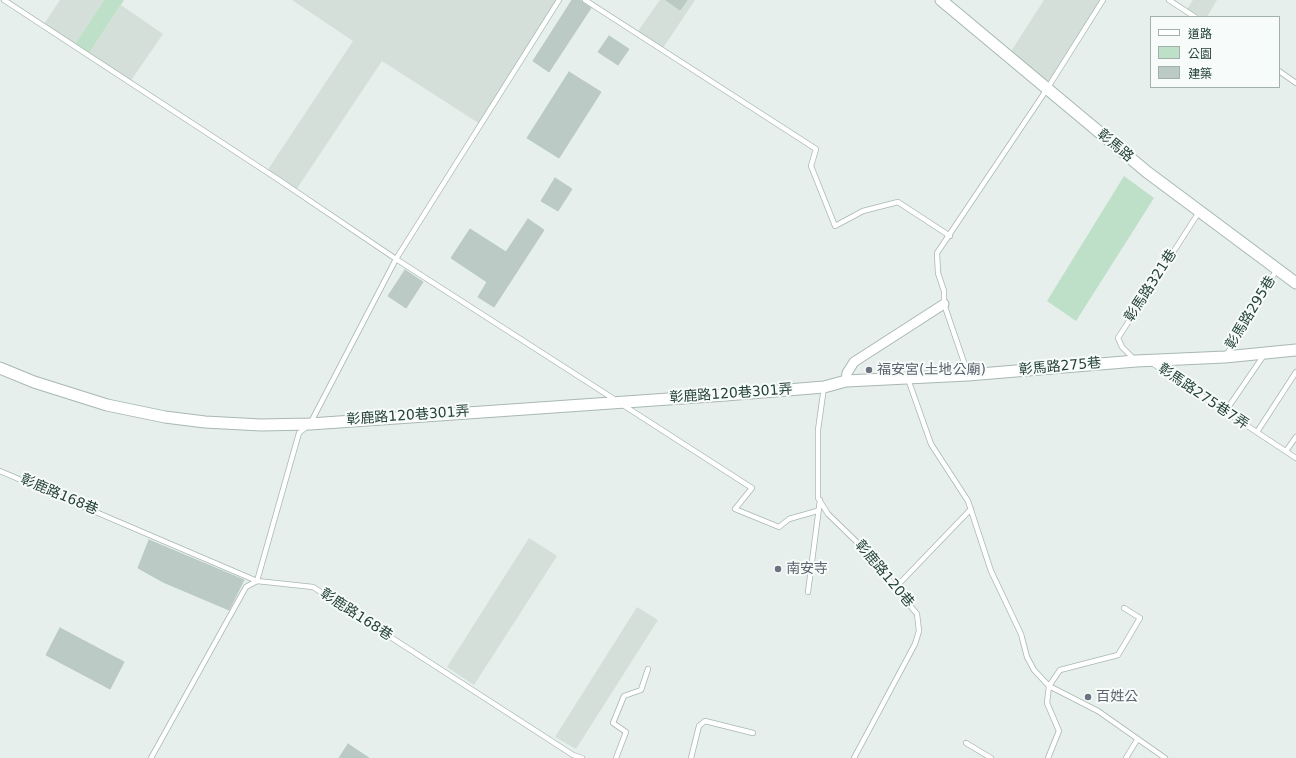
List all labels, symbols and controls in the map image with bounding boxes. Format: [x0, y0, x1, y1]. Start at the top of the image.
legend [1150, 16, 1280, 88]
text: 道路 [1188, 27, 1212, 41]
text: 公園 [1188, 47, 1212, 61]
text: 建築 [1188, 67, 1212, 81]
street label: 彰馬路 [1094, 126, 1136, 166]
street label: 彰馬路321巷 [1121, 247, 1181, 325]
street label: 彰馬路295巷 [1222, 273, 1280, 353]
street label: 彰馬路275巷 [1018, 355, 1102, 379]
street label: 彰馬路275巷7弄 [1155, 361, 1251, 433]
place label: 福安宮(土地公廟) [877, 362, 986, 378]
marker: 福安宮(土地公廟) [864, 365, 874, 375]
street label: 彰鹿路120巷301弄 [669, 381, 793, 407]
street label: 彰鹿路120巷301弄 [346, 403, 470, 429]
street label: 彰鹿路168巷 [18, 471, 100, 519]
street label: 彰鹿路120巷 [851, 537, 917, 611]
place label: 南安寺 [786, 561, 828, 577]
marker: 南安寺 [773, 564, 783, 574]
street label: 彰鹿路168巷 [317, 585, 395, 645]
place label: 百姓公 [1096, 689, 1138, 705]
marker: 百姓公 [1083, 692, 1093, 702]

